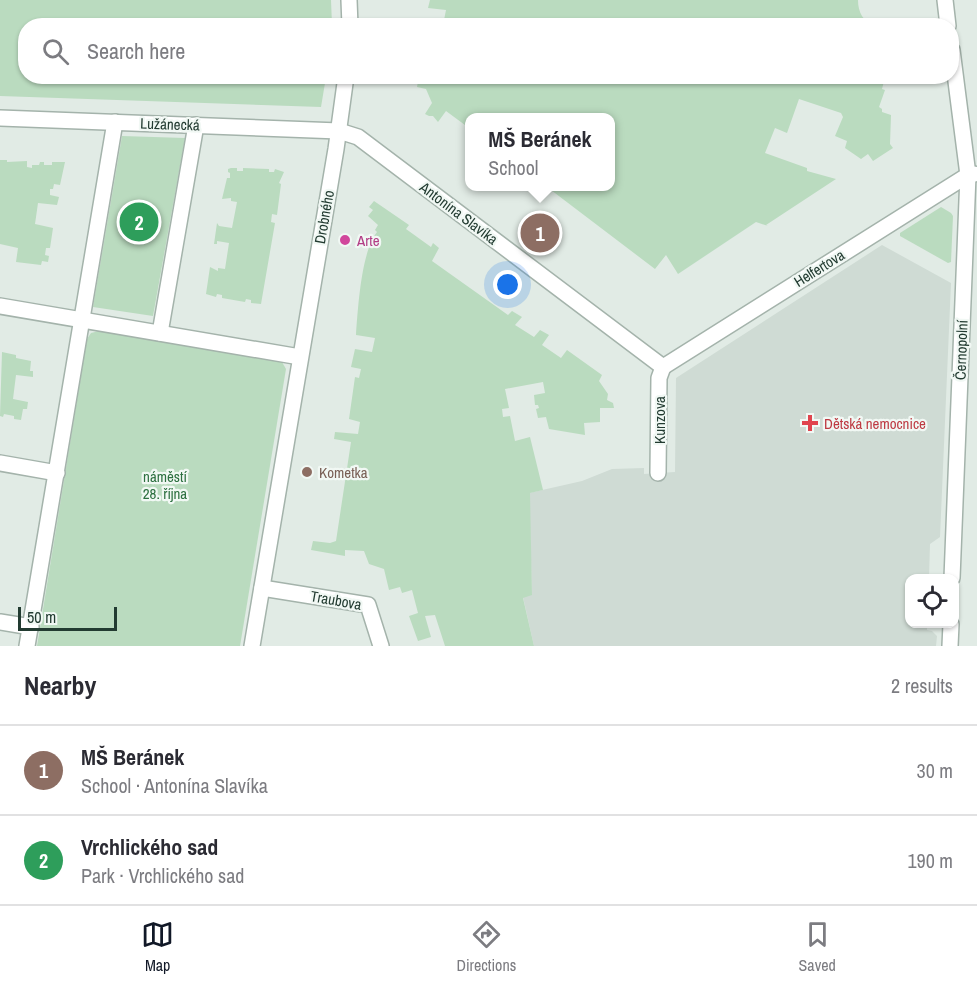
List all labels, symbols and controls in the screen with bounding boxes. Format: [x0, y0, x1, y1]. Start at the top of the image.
search box [18, 18, 959, 84]
icon: search [39, 35, 72, 68]
text: Search here [87, 36, 185, 66]
street label: Lužánecká [140, 112, 200, 136]
popup [465, 113, 615, 191]
text: MŠ Beránek [488, 124, 592, 154]
text: School [488, 154, 539, 181]
street label: Antonína Slavíka [415, 176, 503, 249]
street label: Drobného [309, 188, 339, 245]
pin: 2 [120, 200, 158, 244]
pin: 1 [520, 210, 560, 256]
place label: Arte [356, 230, 380, 251]
marker: Arte [338, 233, 352, 247]
street label: Helfertova [790, 244, 848, 292]
your location [493, 270, 522, 299]
street label: Černopolní [949, 319, 973, 380]
street label: Kunzova [649, 396, 670, 444]
place label: Dětská nemocnice [824, 413, 926, 434]
marker: Dětská nemocnice [801, 414, 819, 432]
place label: Kometka [319, 462, 368, 483]
marker: Kometka [300, 465, 314, 479]
park label: náměstí 28. října [143, 466, 187, 504]
map controls [905, 574, 959, 628]
button: locate [905, 574, 959, 628]
street label: Traubova [309, 585, 363, 615]
scale bar [18, 604, 117, 632]
text: 50 m [27, 606, 56, 628]
text: Nearby [24, 668, 96, 703]
text: 2 results [891, 672, 953, 699]
text: MŠ Beránek [81, 742, 184, 772]
text: 1 [39, 757, 48, 784]
text: 30 m [917, 757, 953, 784]
text: School · Antonína Slavíka [81, 772, 268, 799]
text: Vrchlického sad [81, 832, 218, 862]
text: 2 [39, 847, 48, 874]
text: 190 m [907, 847, 953, 874]
text: Park · Vrchlického sad [81, 862, 244, 889]
tab: Map [141, 918, 174, 976]
tab: Directions [456, 918, 516, 976]
tab: Saved [799, 918, 836, 976]

